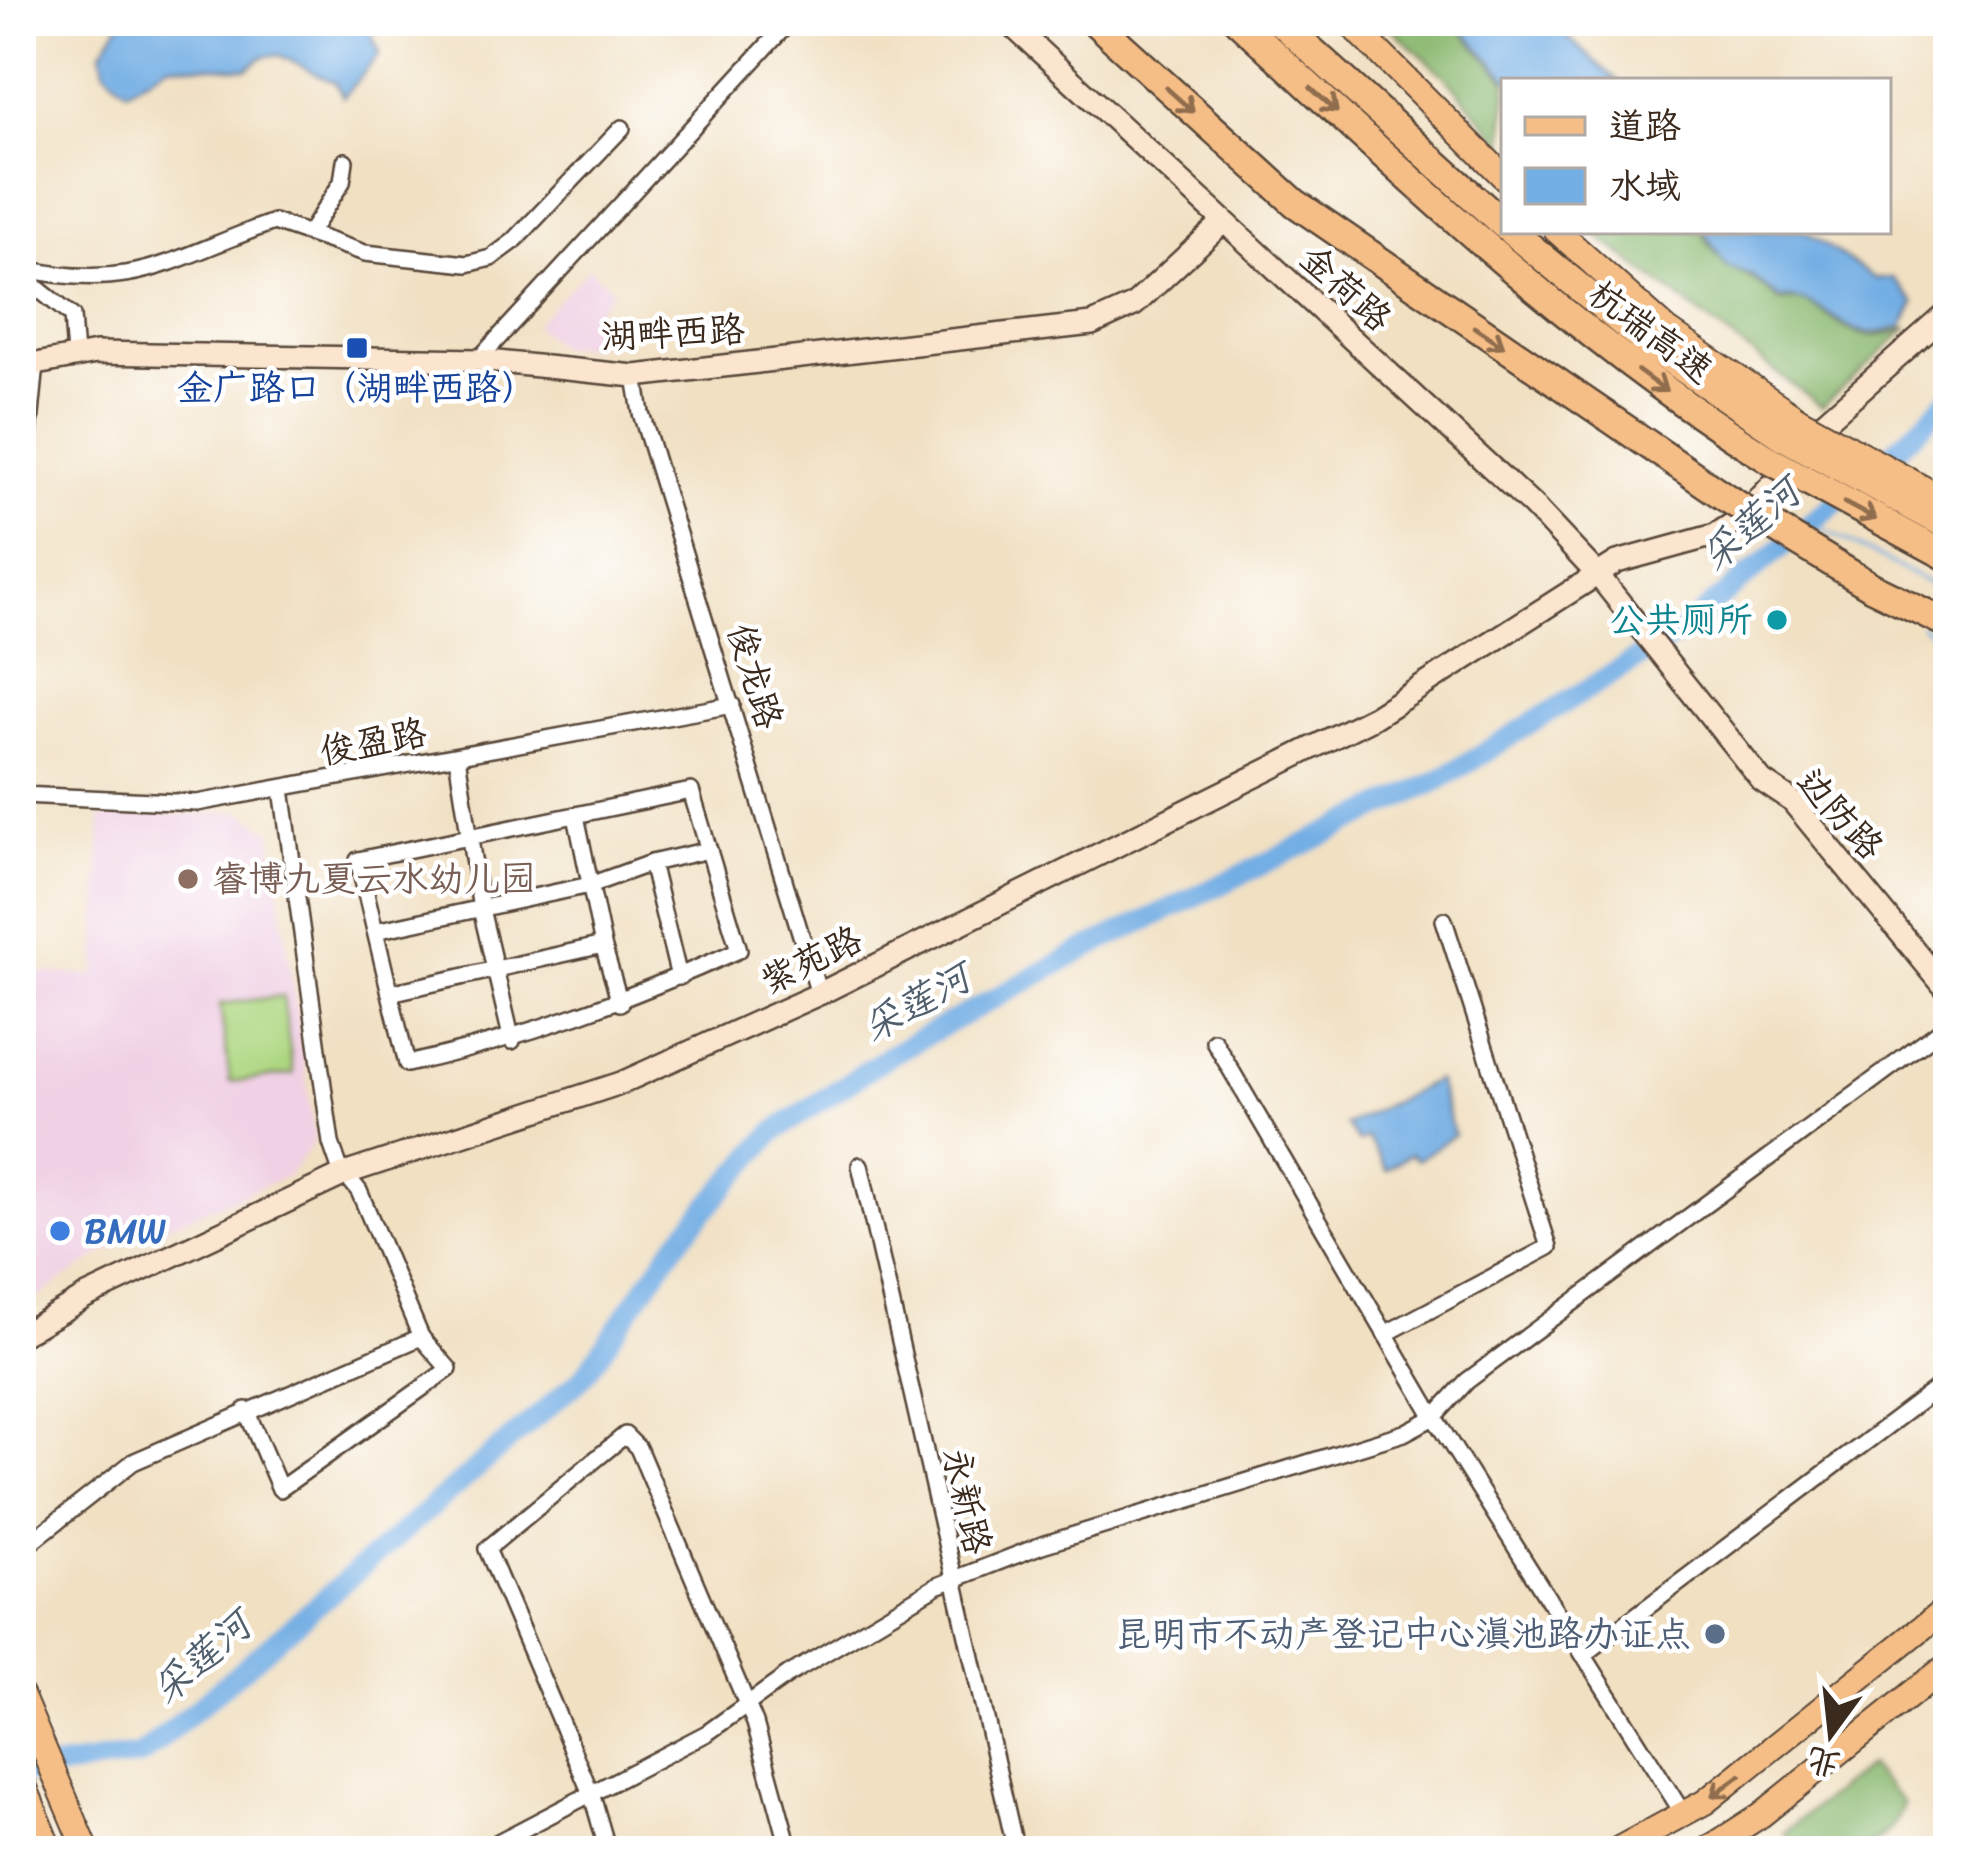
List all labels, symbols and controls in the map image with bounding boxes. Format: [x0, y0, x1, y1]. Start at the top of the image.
legend [1501, 78, 1891, 234]
one-way arrow [1165, 86, 1195, 113]
one-way arrow [1309, 86, 1339, 113]
text: 道路 [1609, 94, 1681, 158]
text: 水域 [1609, 154, 1681, 218]
street label: 金荷路 [1284, 228, 1408, 348]
street label: 杭瑞高速 [1574, 263, 1728, 401]
street label: 湖畔西路 [599, 297, 747, 369]
one-way arrow [1472, 324, 1506, 349]
marker: 金广路口（湖畔西路） [344, 335, 370, 361]
place label: 金广路口（湖畔西路） [177, 356, 537, 420]
one-way arrow [1635, 367, 1668, 393]
water label: 采莲河 [1683, 456, 1821, 588]
one-way arrow [1841, 500, 1876, 523]
place label: 公共厕所 [1609, 588, 1753, 652]
marker: 公共厕所 [1764, 607, 1790, 633]
street label: 俊龙路 [709, 615, 801, 737]
street label: 俊盈路 [314, 700, 432, 784]
street label: 边防路 [1780, 753, 1900, 875]
place label: 睿博九夏云水幼儿园 [212, 847, 536, 911]
marker: 睿博九夏云水幼儿园 [175, 866, 201, 892]
street label: 紫苑路 [748, 908, 874, 1012]
water label: 采莲河 [848, 941, 989, 1061]
place label: BMW [84, 1199, 166, 1263]
marker: BMW [47, 1218, 73, 1244]
street label: 永新路 [924, 1441, 1010, 1561]
water label: 采莲河 [134, 1589, 272, 1721]
place label: 昆明市不动产登记中心滇池路办证点 [1115, 1602, 1691, 1666]
marker: 昆明市不动产登记中心滇池路办证点 [1702, 1621, 1728, 1647]
north arrow [1771, 1674, 1891, 1794]
text: 北 [1800, 1730, 1847, 1794]
one-way arrow [1710, 1773, 1743, 1799]

